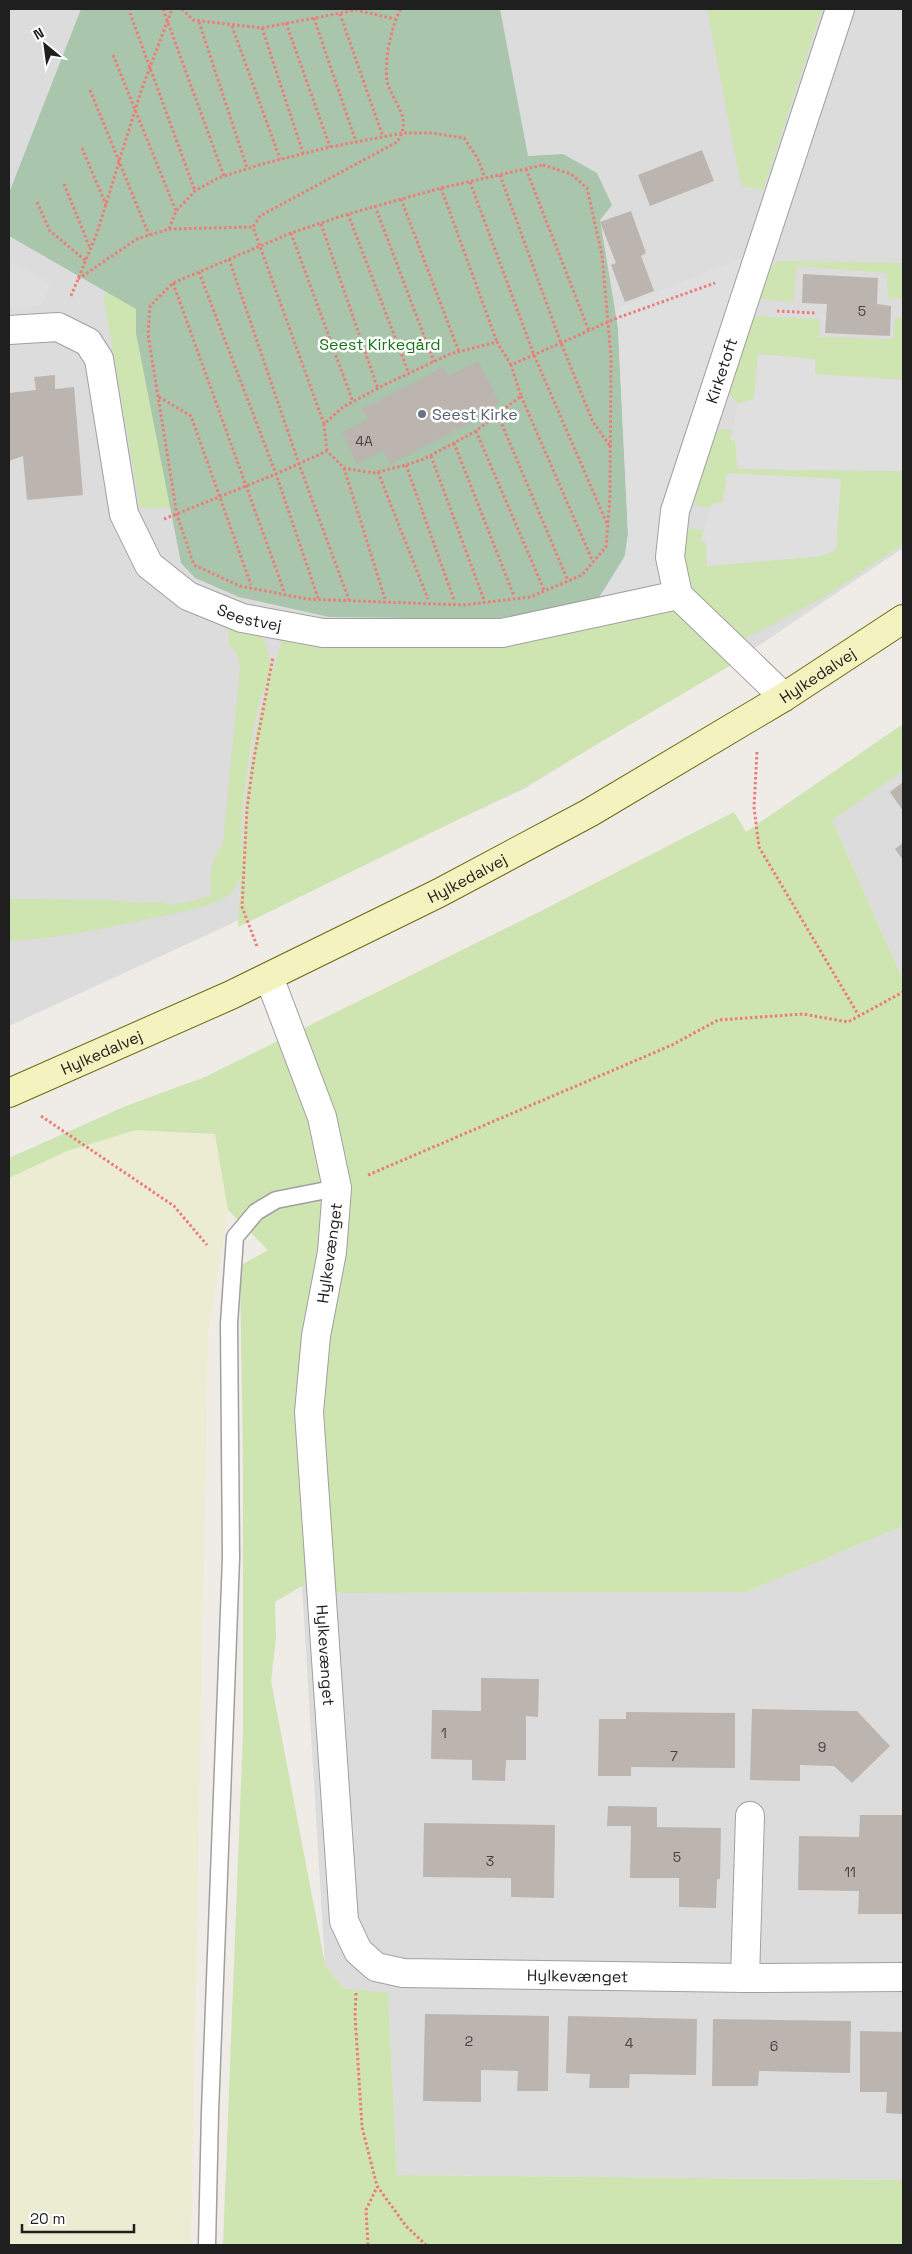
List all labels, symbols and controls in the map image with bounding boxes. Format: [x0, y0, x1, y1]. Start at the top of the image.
north arrow [20, 20, 70, 70]
text: N [30, 23, 47, 44]
house number: 5 [858, 302, 866, 320]
park label: Seest Kirkegård [319, 334, 441, 355]
street label: Kirketoft [701, 335, 742, 406]
place label: Seest Kirke [432, 404, 518, 425]
marker: Seest Kirke [416, 408, 428, 420]
house number: 4A [355, 432, 373, 450]
street label: Seestvej [214, 599, 283, 636]
street label: Hylkedalvej [775, 643, 860, 708]
street label: Hylkedalvej [424, 849, 511, 908]
street label: Hylkedalvej [58, 1025, 146, 1080]
street label: Hylkevænget [312, 1201, 347, 1305]
street label: Hylkevænget [311, 1604, 339, 1706]
house number: 1 [441, 1724, 447, 1742]
house number: 9 [818, 1738, 826, 1756]
house number: 7 [670, 1747, 678, 1765]
house number: 5 [673, 1848, 681, 1866]
house number: 3 [486, 1852, 494, 1870]
house number: 11 [844, 1863, 856, 1881]
street label: Hylkevænget [527, 1965, 628, 1987]
house number: 2 [465, 2032, 473, 2050]
house number: 4 [625, 2034, 634, 2052]
house number: 6 [770, 2037, 778, 2055]
scale bar [22, 2202, 135, 2234]
text: 20 m [30, 2209, 65, 2228]

